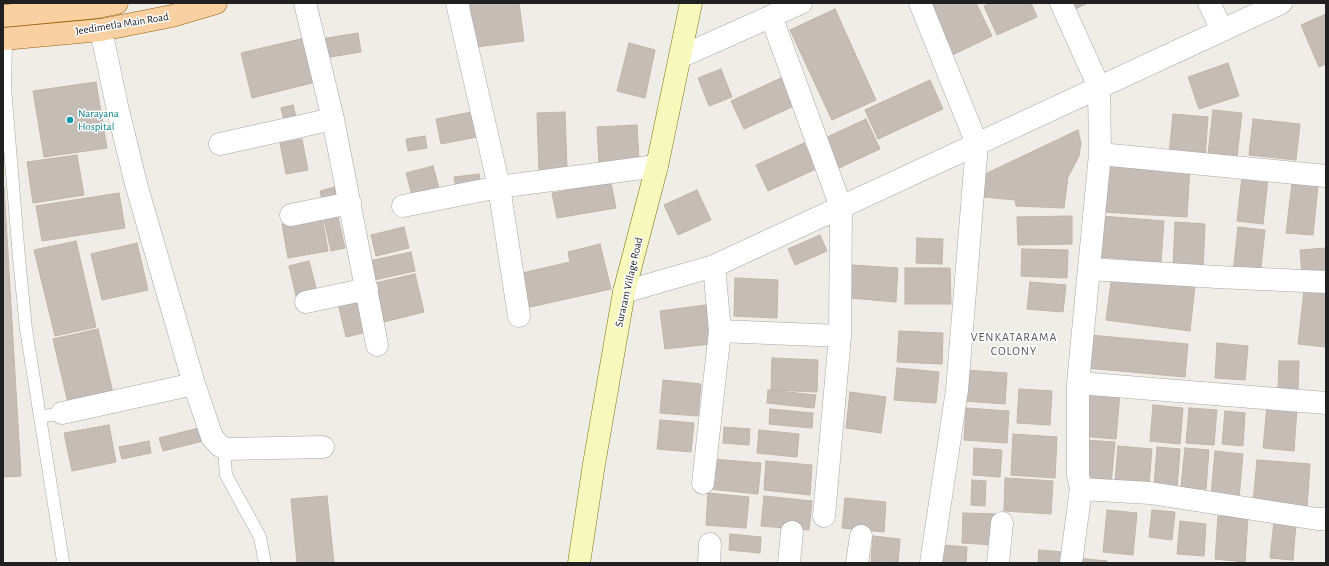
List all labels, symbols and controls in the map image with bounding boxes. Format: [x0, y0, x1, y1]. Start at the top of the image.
street label: Jeedimetla Main Road [74, 10, 170, 38]
place label: Narayana Hospital [78, 107, 119, 133]
marker: Narayana Hospital [65, 115, 75, 125]
street label: Suraram Village Road [612, 236, 646, 328]
district label: VENKATARAMA COLONY [971, 330, 1057, 358]

